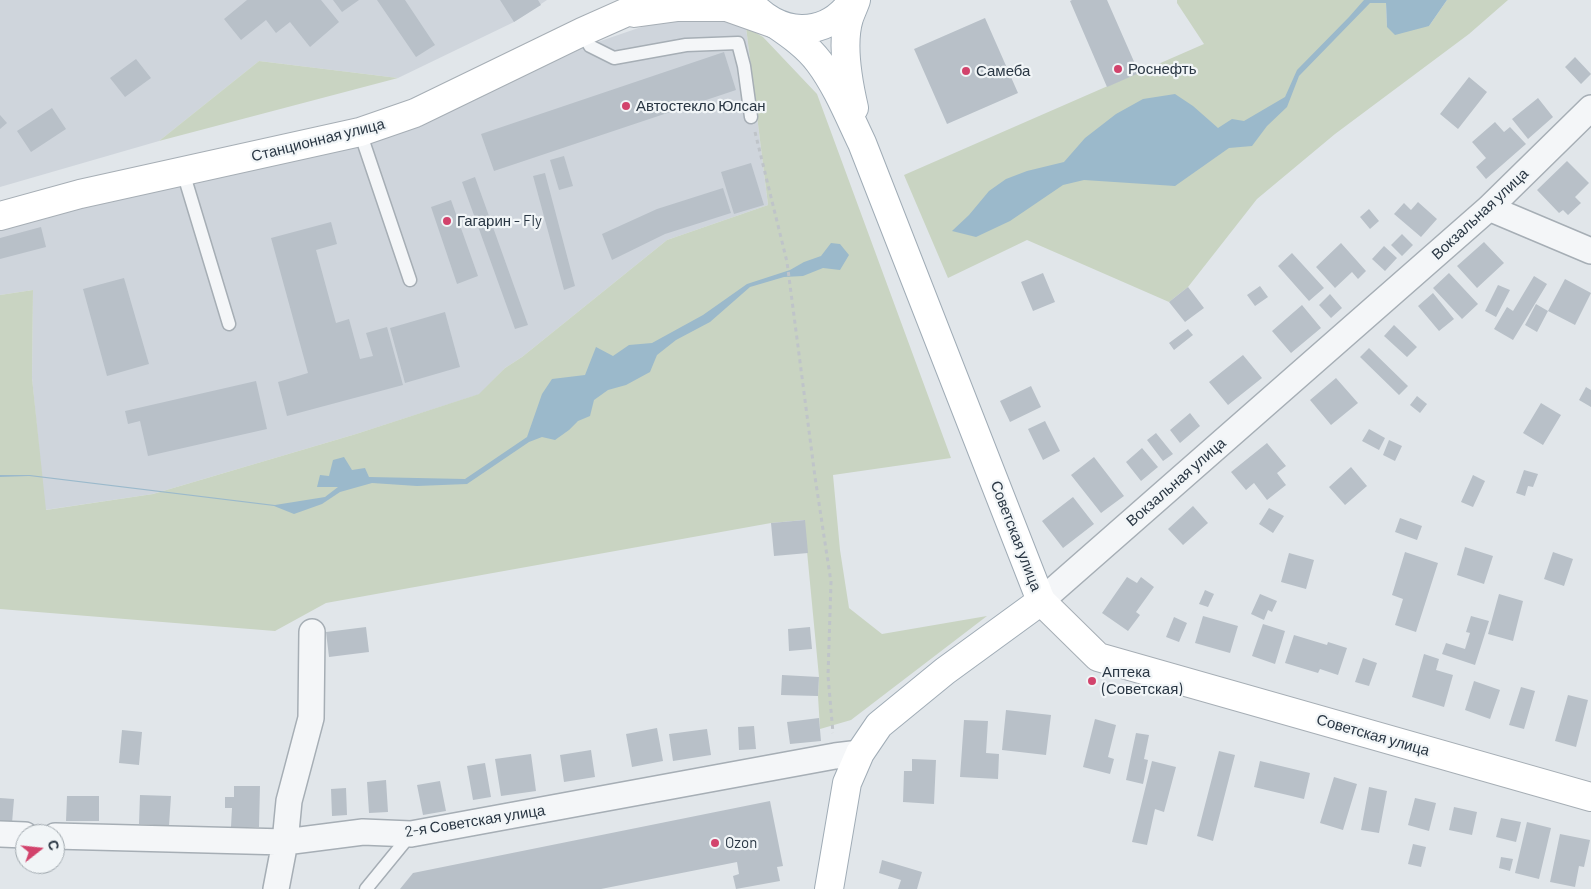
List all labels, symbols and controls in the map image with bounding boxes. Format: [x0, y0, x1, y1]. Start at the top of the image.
place label: Роснефть [1128, 60, 1197, 78]
place label: Самеба [976, 62, 1030, 80]
marker: Роснефть [1112, 63, 1124, 75]
marker: Самеба [960, 65, 972, 77]
place label: Автостекло Юлсан [636, 97, 766, 115]
marker: Автостекло Юлсан [620, 100, 632, 112]
street label: Станционная улица [249, 115, 387, 165]
street label: Вокзальная улица [1428, 165, 1532, 263]
place label: Гагарин - Fly [457, 212, 542, 230]
marker: Гагарин - Fly [441, 215, 453, 227]
street label: Вокзальная улица [1123, 434, 1229, 530]
street label: Советская улица [987, 478, 1045, 594]
place label: Аптека (Советская) [1102, 663, 1182, 698]
marker: Аптека (Советская) [1086, 675, 1098, 687]
street label: Советская улица [1314, 710, 1432, 760]
street label: 2-я Советская улица [404, 801, 546, 841]
north arrow [15, 824, 65, 874]
place label: Ozon [725, 834, 757, 852]
marker: Ozon [709, 837, 721, 849]
text: С [44, 838, 64, 852]

